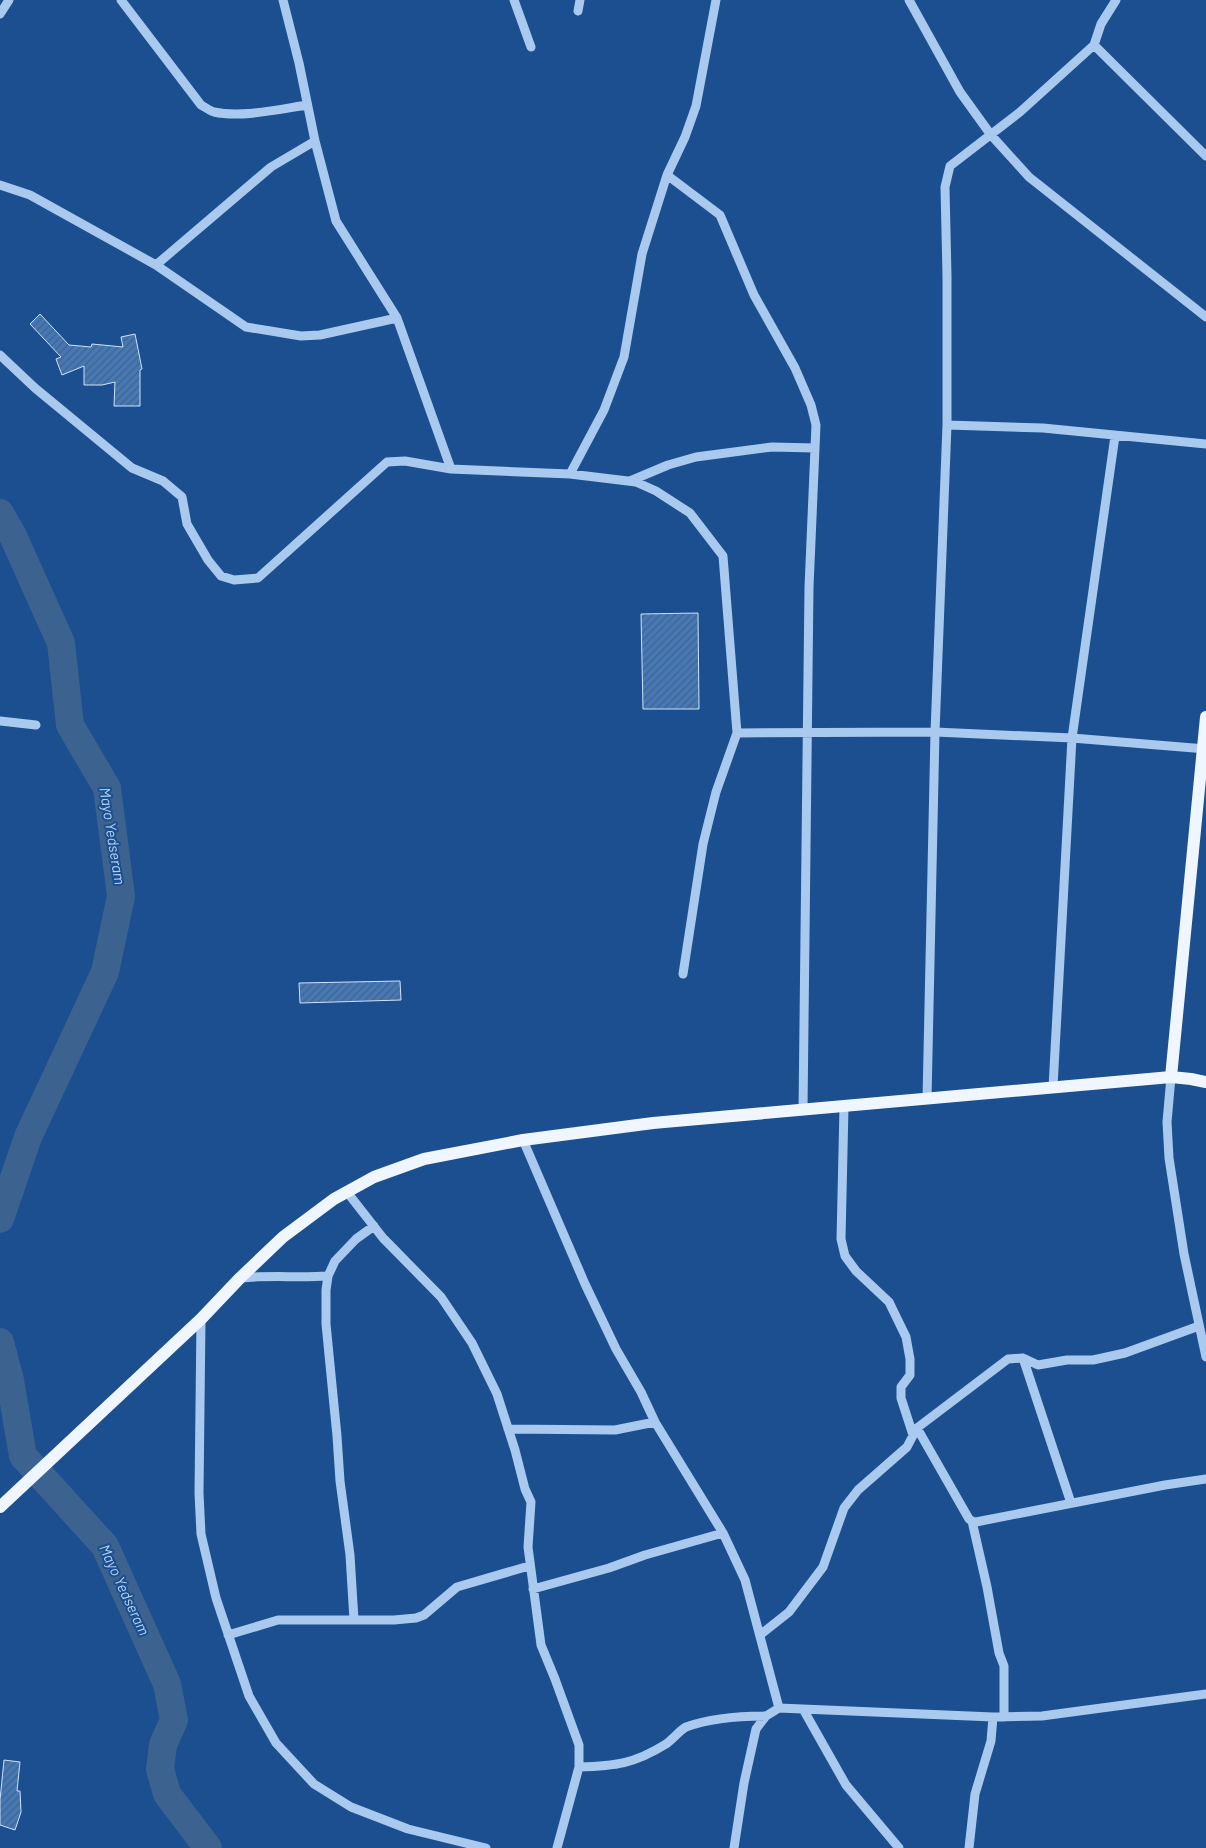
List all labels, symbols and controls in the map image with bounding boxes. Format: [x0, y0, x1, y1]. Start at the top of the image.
water label: Mayo Yedseram [96, 786, 130, 886]
water label: Mayo Yedseram [96, 1541, 154, 1638]

